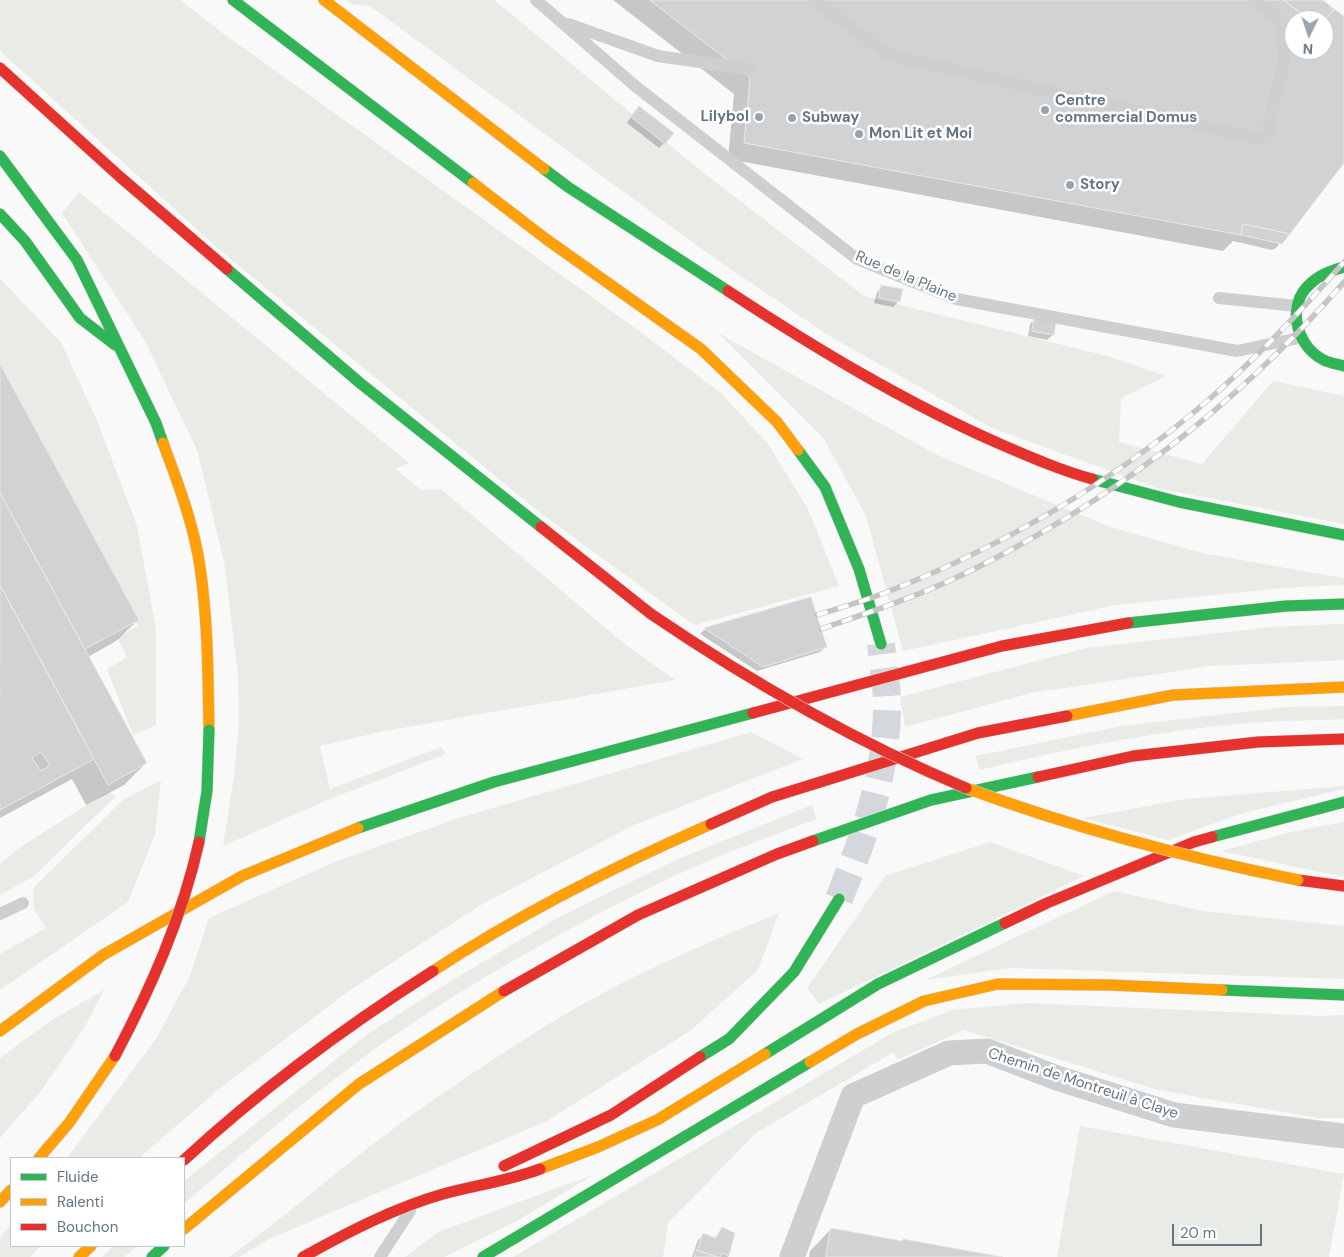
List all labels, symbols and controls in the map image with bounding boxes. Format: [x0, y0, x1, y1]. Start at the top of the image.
north arrow [1284, 10, 1334, 60]
text: N [1302, 40, 1314, 58]
place label: Centre commercial Domus [1055, 92, 1197, 127]
marker: Centre commercial Domus [1039, 104, 1051, 116]
place label: Lilybol [700, 108, 749, 126]
place label: Subway [802, 109, 859, 127]
marker: Lilybol [753, 111, 765, 123]
marker: Subway [786, 112, 798, 124]
place label: Mon Lit et Moi [869, 125, 972, 143]
marker: Mon Lit et Moi [853, 128, 865, 140]
place label: Story [1080, 176, 1120, 194]
marker: Story [1064, 179, 1076, 191]
street label: Rue de la Plaine [853, 248, 959, 306]
street label: Chemin de Montreuil à Claye [986, 1045, 1180, 1123]
legend [10, 1157, 185, 1247]
text: Fluide [57, 1167, 99, 1187]
text: Ralenti [57, 1192, 104, 1212]
scale bar [1174, 1214, 1264, 1246]
text: Bouchon [57, 1217, 118, 1237]
text: 20 m [1180, 1223, 1216, 1243]

